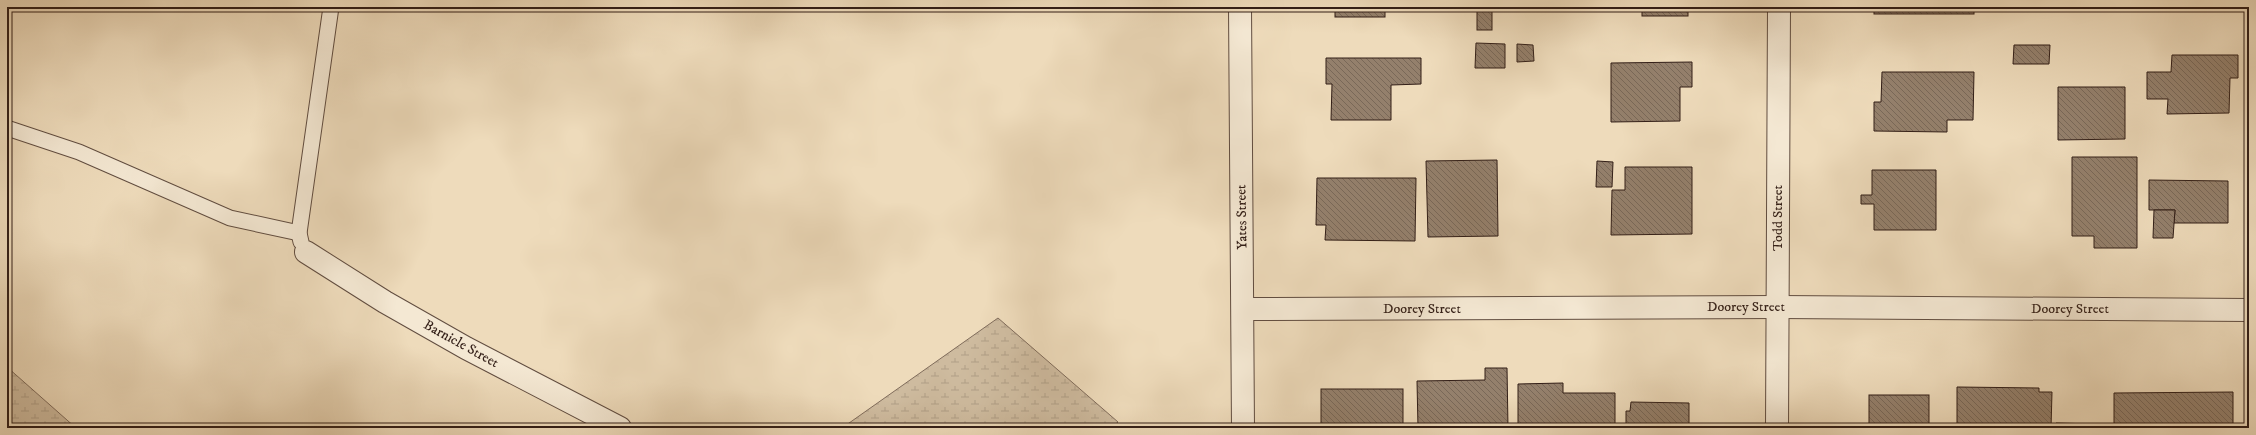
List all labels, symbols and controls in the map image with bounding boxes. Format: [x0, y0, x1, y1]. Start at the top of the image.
street label: Yates Street [1232, 184, 1252, 250]
street label: Todd Street [1769, 184, 1787, 251]
street label: Doorey Street [1707, 298, 1785, 316]
street label: Doorey Street [1383, 300, 1461, 318]
street label: Doorey Street [2031, 300, 2109, 318]
street label: Barnicle Street [420, 316, 502, 372]

